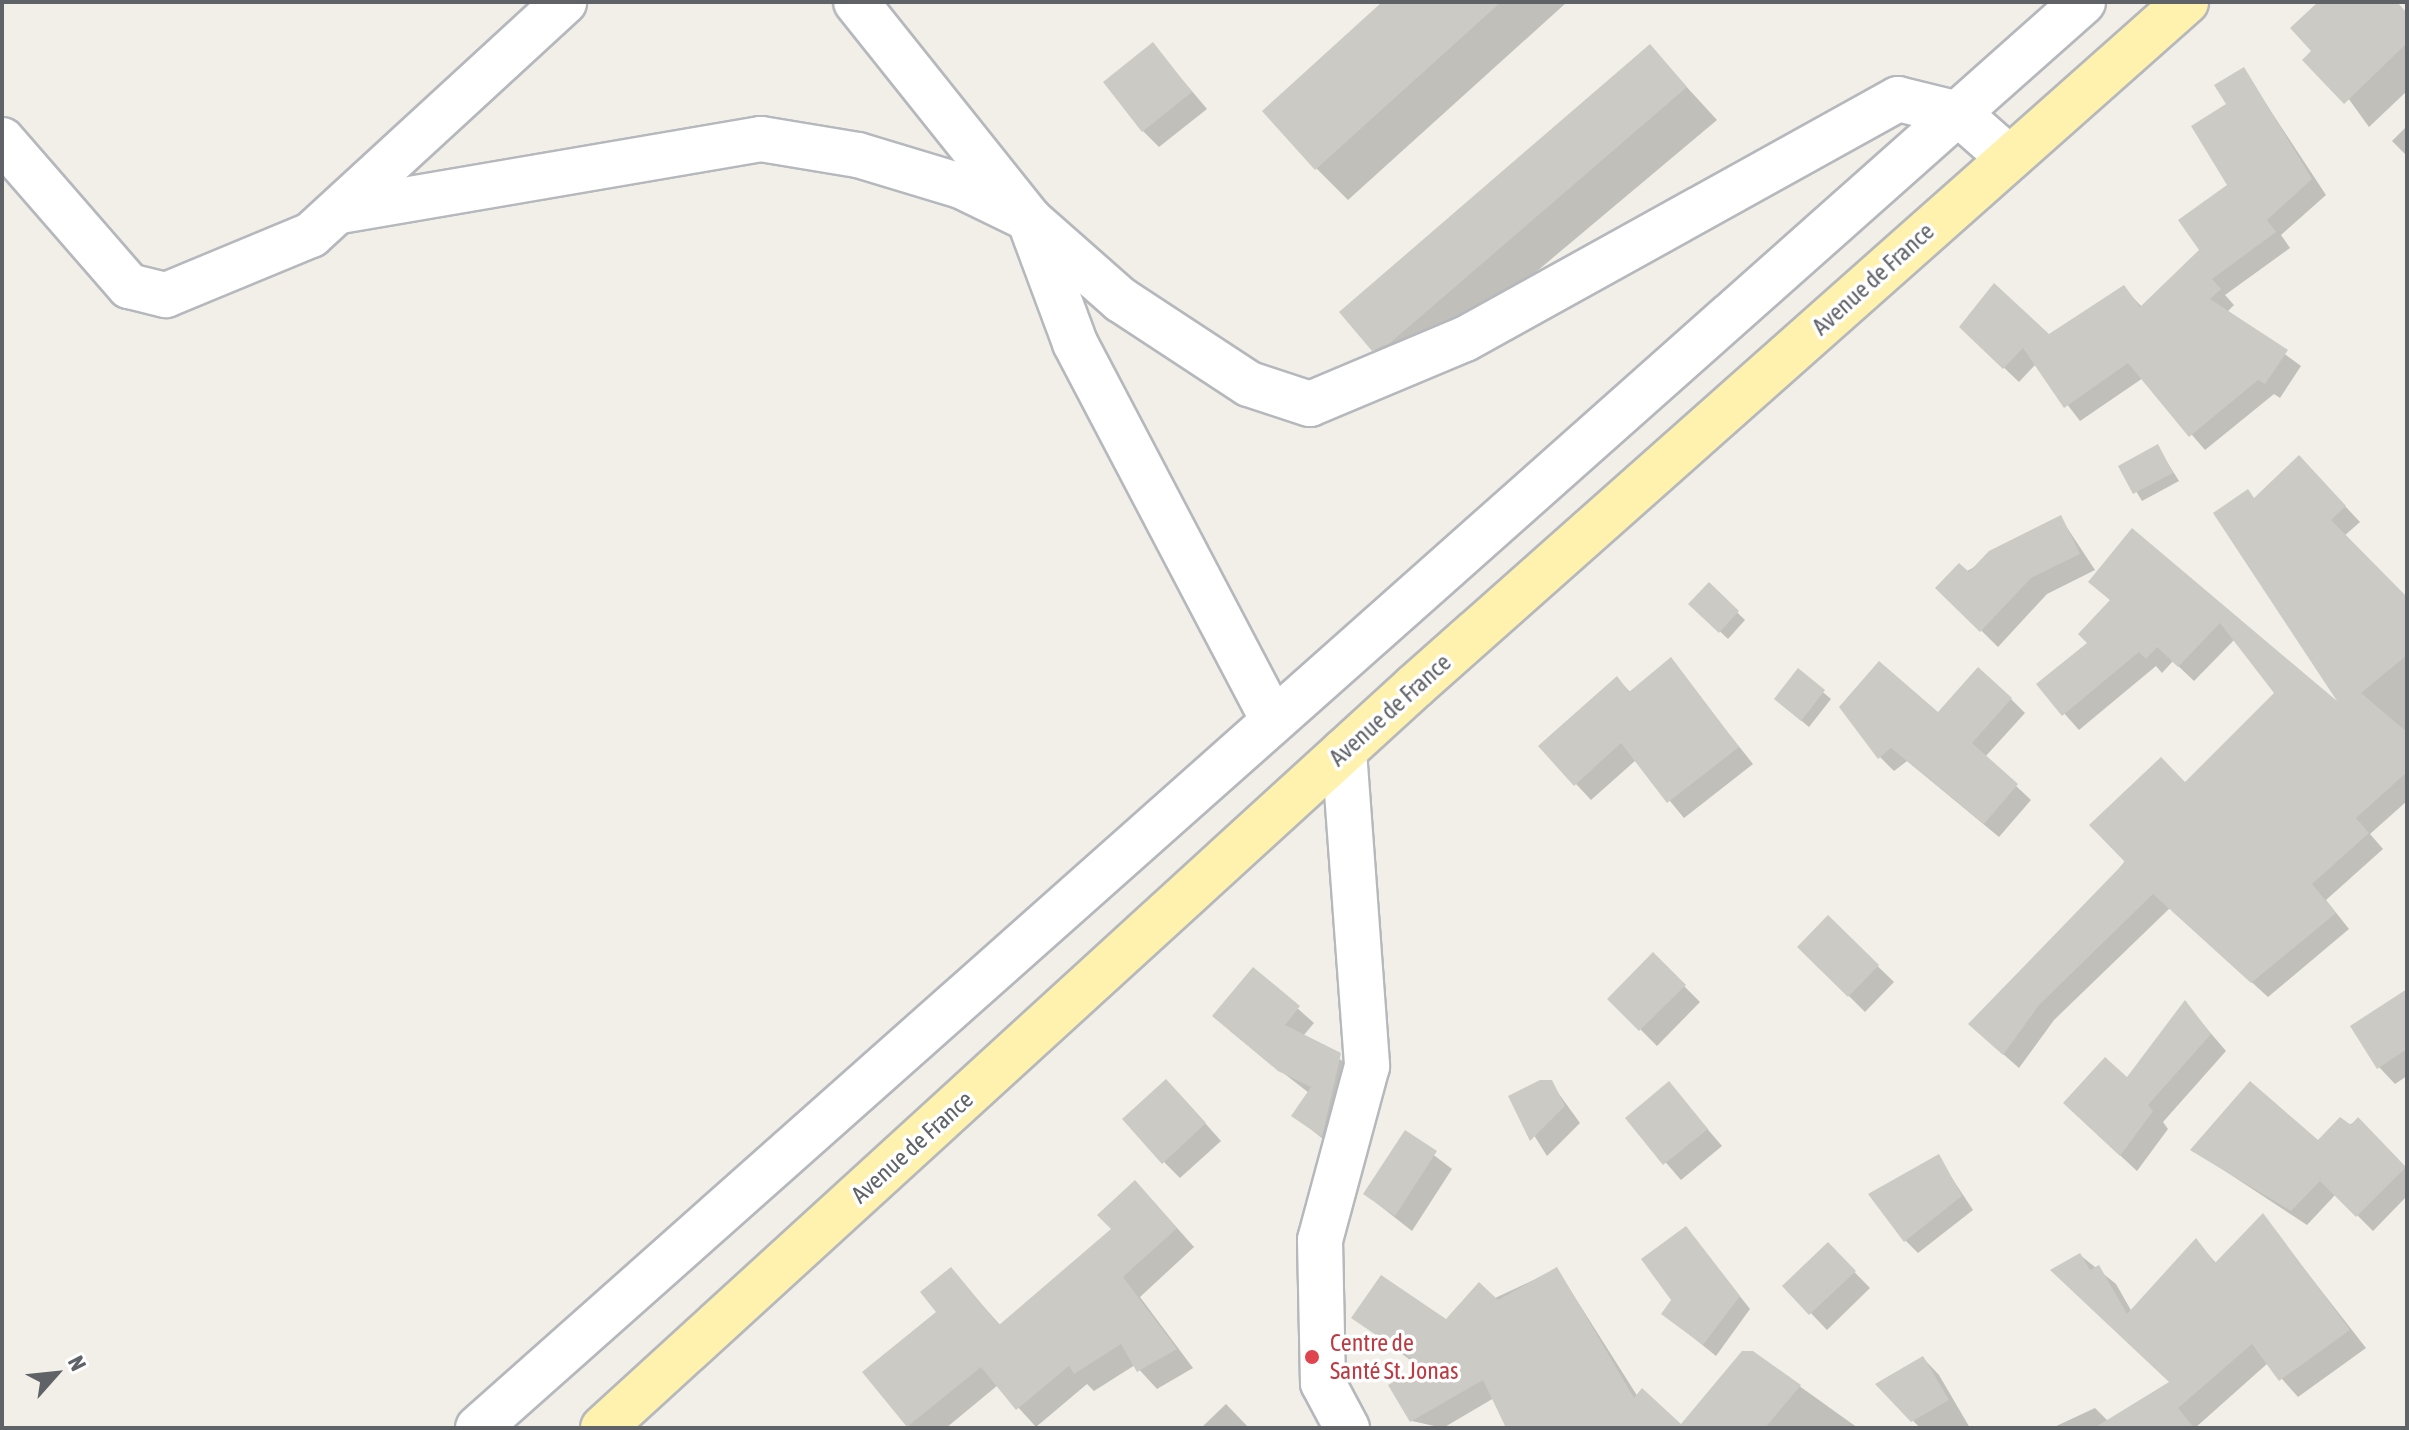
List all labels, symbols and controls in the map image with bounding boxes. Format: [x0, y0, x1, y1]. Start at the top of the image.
street label: Avenue de France [1806, 217, 1940, 341]
street label: Avenue de France [1323, 648, 1457, 772]
street label: Avenue de France [845, 1085, 979, 1209]
place label: Centre de Santé St. Jonas [1330, 1329, 1459, 1385]
north arrow [16, 1334, 96, 1414]
marker: Centre de Santé St. Jonas [1301, 1346, 1323, 1368]
text: N [63, 1351, 92, 1375]

